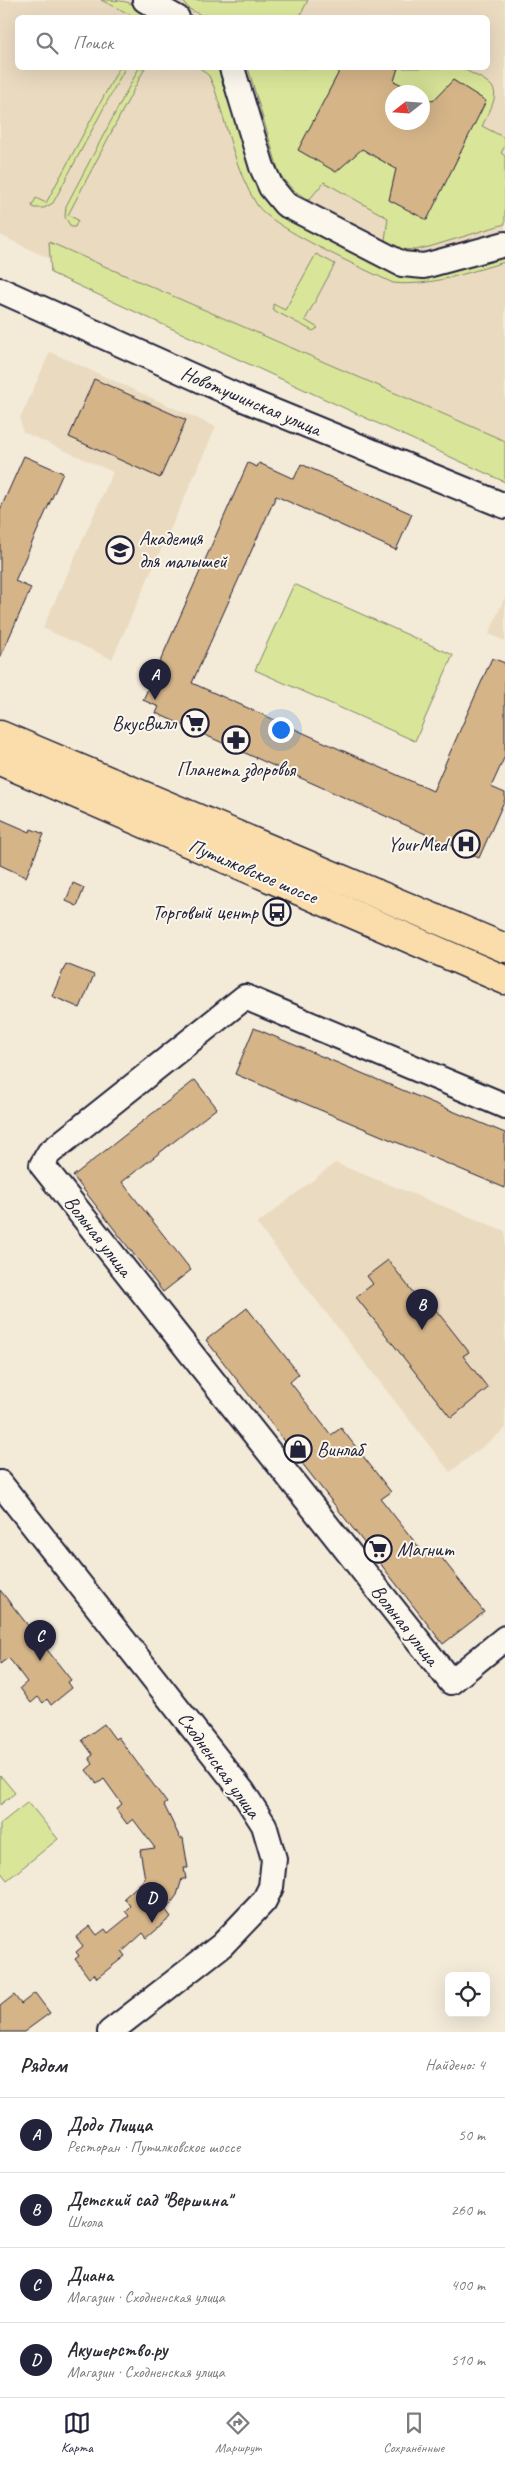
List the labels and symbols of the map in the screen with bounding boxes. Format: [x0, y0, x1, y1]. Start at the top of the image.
north arrow [385, 85, 430, 130]
street label: Новотушинская улица [177, 360, 326, 442]
place label: Академия для малышей [139, 526, 228, 574]
school or university icon: Академия для малышей [105, 535, 135, 565]
pin: A [139, 659, 171, 700]
supermarket icon: ВкусВилл [180, 708, 210, 738]
place label: ВкусВилл [112, 711, 178, 736]
your location [268, 717, 294, 743]
pharmacy icon: Планета здоровья [221, 725, 251, 755]
place label: Планета здоровья [177, 757, 297, 783]
hospital icon: YourMed [451, 829, 481, 859]
place label: YourMed [388, 832, 450, 857]
street label: Путилковское шоссе [185, 833, 323, 910]
bus stop icon: Торговый центр [262, 897, 292, 927]
place label: Торговый центр [152, 900, 259, 925]
street label: Вольная улица [59, 1190, 139, 1283]
pin: B [406, 1289, 438, 1330]
shop icon: Винлаб [283, 1434, 313, 1464]
place label: Винлаб [317, 1437, 367, 1462]
supermarket icon: Магнит [363, 1534, 393, 1564]
place label: Магнит [397, 1537, 455, 1562]
street label: Вольная улица [366, 1579, 446, 1672]
pin: C [24, 1620, 56, 1661]
street label: Сходненская улица [172, 1707, 267, 1824]
pin: D [136, 1882, 168, 1923]

